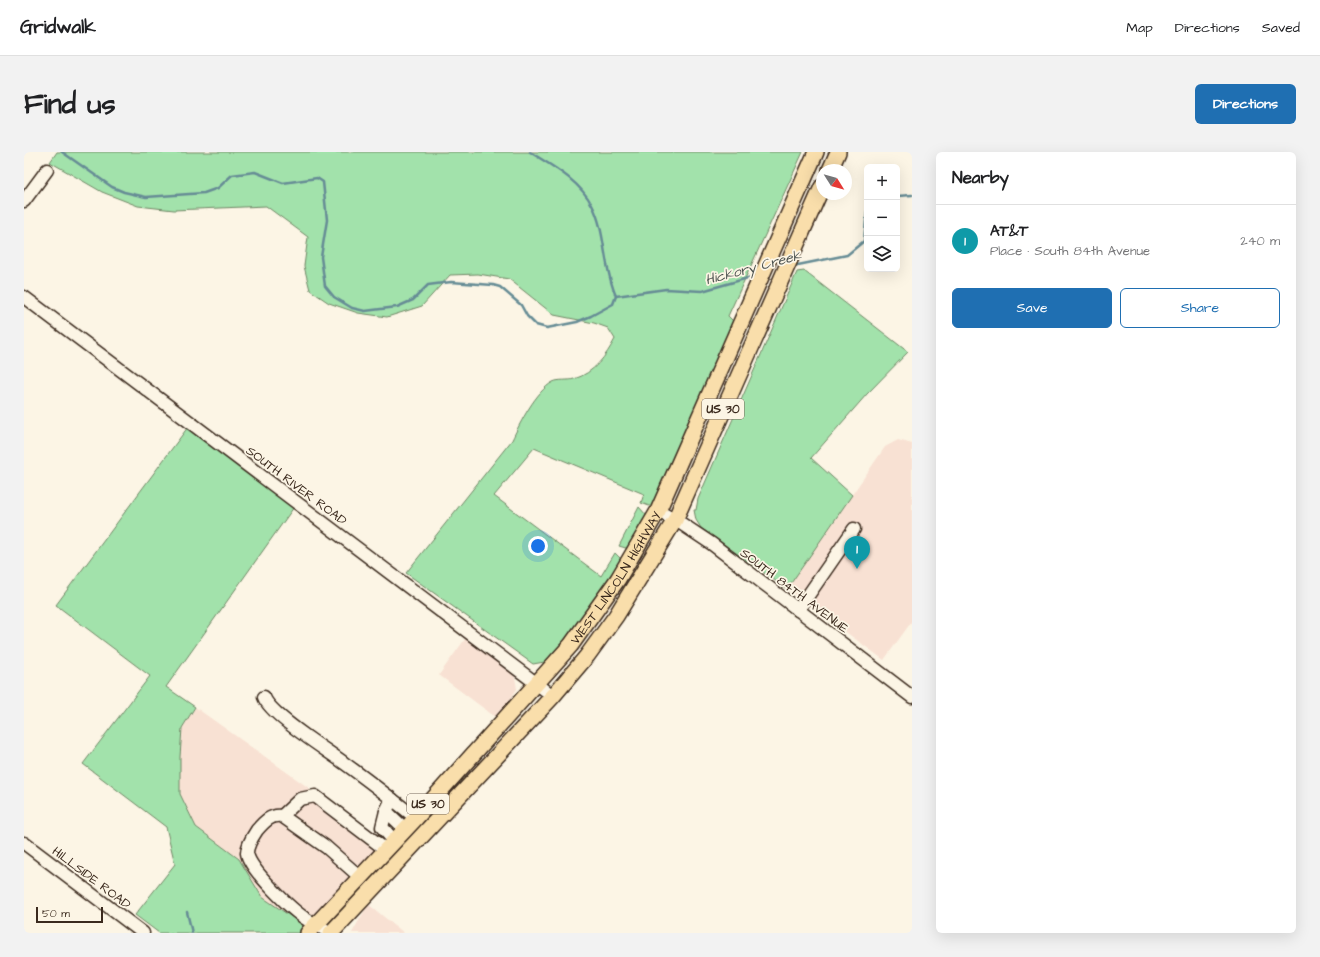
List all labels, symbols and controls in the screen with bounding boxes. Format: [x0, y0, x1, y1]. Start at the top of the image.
text: Gridwalk [20, 14, 96, 41]
text: Map [1126, 18, 1153, 38]
text: Directions [1175, 18, 1240, 38]
text: Saved [1262, 18, 1300, 38]
button: Directions [1195, 84, 1296, 124]
text: Find us [24, 85, 115, 124]
north arrow [816, 164, 852, 200]
map controls [864, 164, 900, 272]
button: + [864, 164, 900, 200]
text: Nearby [952, 166, 1009, 190]
button: − [864, 200, 900, 236]
text: AT&T [990, 221, 1028, 242]
text: 1 [964, 232, 966, 250]
text: 240 m [1240, 232, 1280, 250]
button: layers [864, 236, 900, 272]
text: Place · South 84th Avenue [990, 242, 1150, 260]
water label: Hickory Creek [703, 245, 804, 290]
button: Save [952, 288, 1112, 328]
button: Share [1120, 288, 1280, 328]
road number: US 30 [702, 399, 744, 419]
street label: SOUTH RIVER ROAD [242, 442, 351, 530]
street label: WEST LINCOLN HIGHWAY [566, 508, 666, 648]
your location [528, 536, 548, 556]
pin: 1 [844, 536, 870, 569]
street label: SOUTH 84TH AVENUE [737, 544, 852, 638]
road number: US 30 [407, 794, 449, 814]
street label: HILLSIDE ROAD [48, 842, 135, 914]
scale bar [36, 905, 103, 924]
text: 50 m [42, 906, 70, 921]

